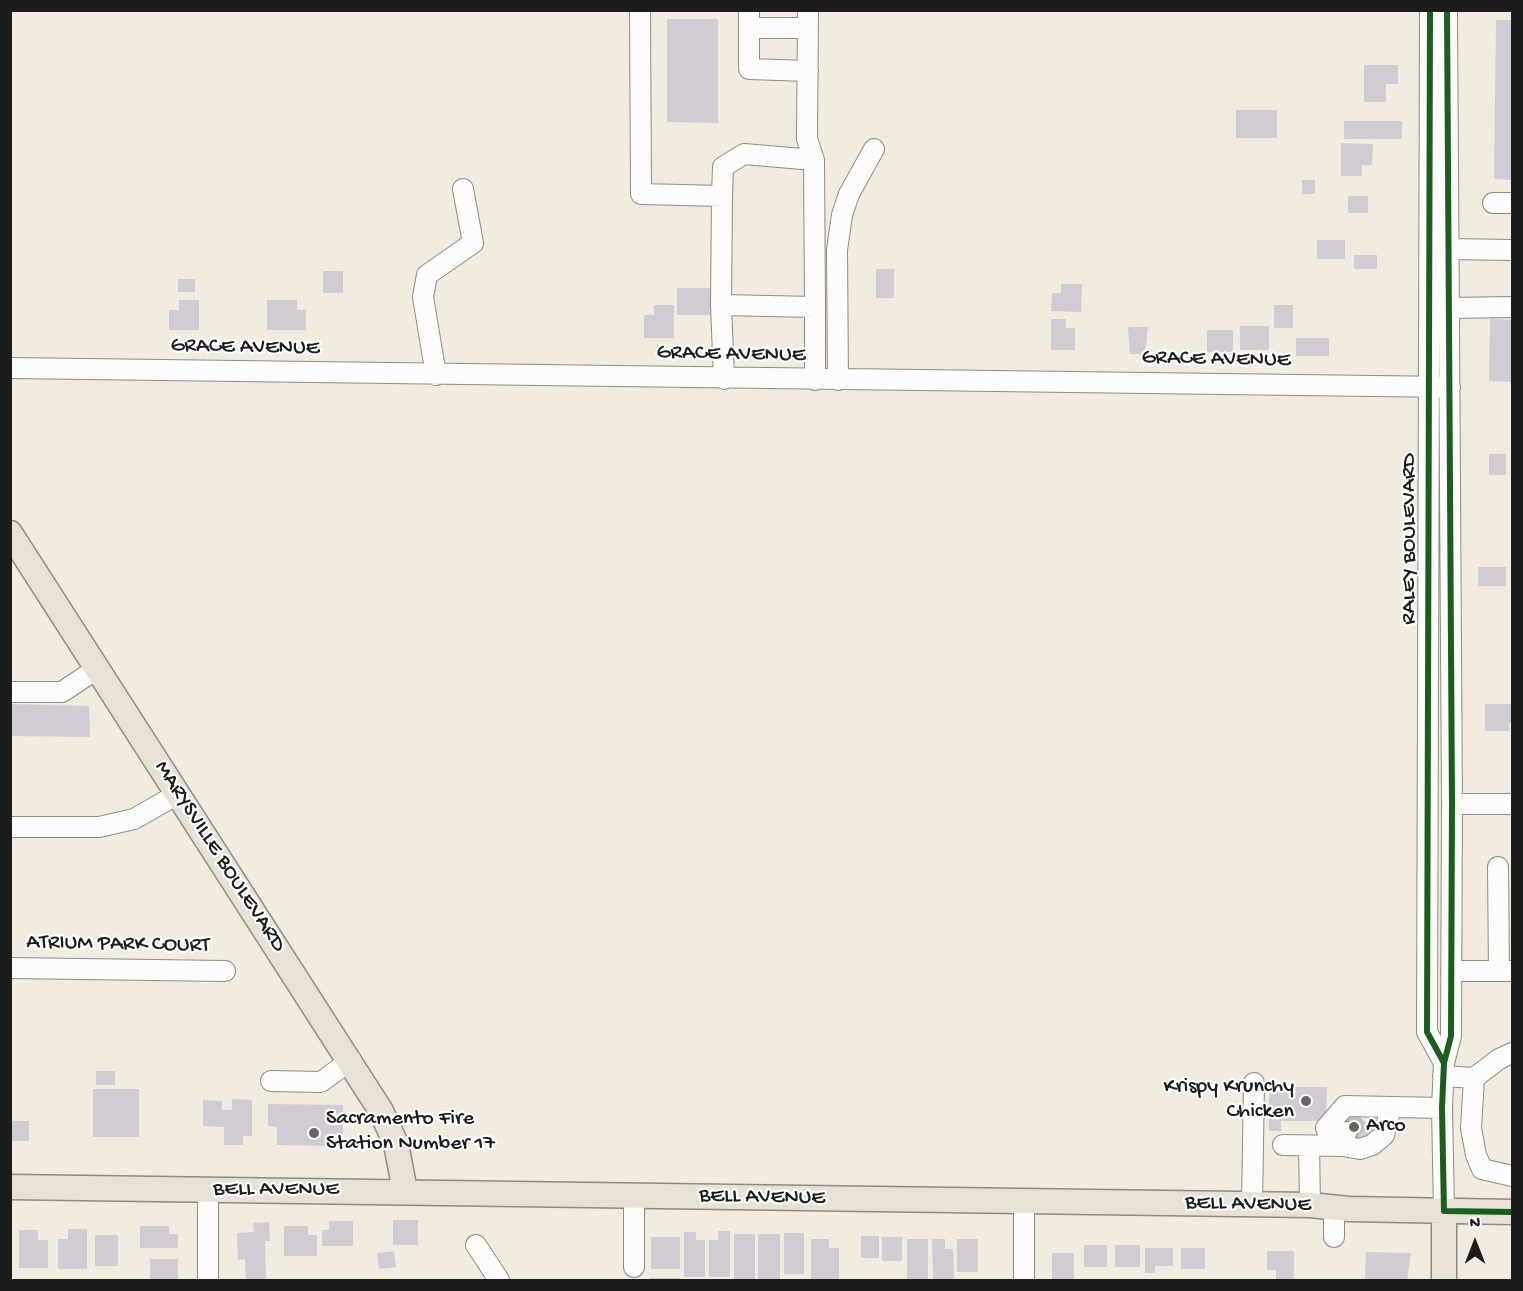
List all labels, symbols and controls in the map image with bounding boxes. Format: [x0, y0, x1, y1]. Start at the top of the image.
street label: GRACE AVENUE [170, 334, 320, 362]
street label: GRACE AVENUE [656, 341, 806, 369]
street label: GRACE AVENUE [1141, 346, 1291, 374]
street label: RALEY BOULEVARD [1398, 453, 1424, 625]
street label: MARYSVILLE BOULEVARD [147, 756, 291, 958]
street label: ATRIUM PARK COURT [26, 930, 210, 960]
place label: Krispy Krunchy Chicken [1164, 1075, 1294, 1126]
marker: Krispy Krunchy Chicken [1299, 1094, 1313, 1108]
place label: Sacramento Fire Station Number 17 [326, 1107, 495, 1158]
place label: Arco [1366, 1114, 1406, 1140]
marker: Arco [1347, 1120, 1361, 1134]
marker: Sacramento Fire Station Number 17 [307, 1126, 321, 1140]
street label: BELL AVENUE [213, 1178, 339, 1204]
street label: BELL AVENUE [699, 1184, 825, 1212]
street label: BELL AVENUE [1185, 1191, 1311, 1219]
north arrow [1445, 1213, 1505, 1273]
text: N [1470, 1215, 1480, 1234]

